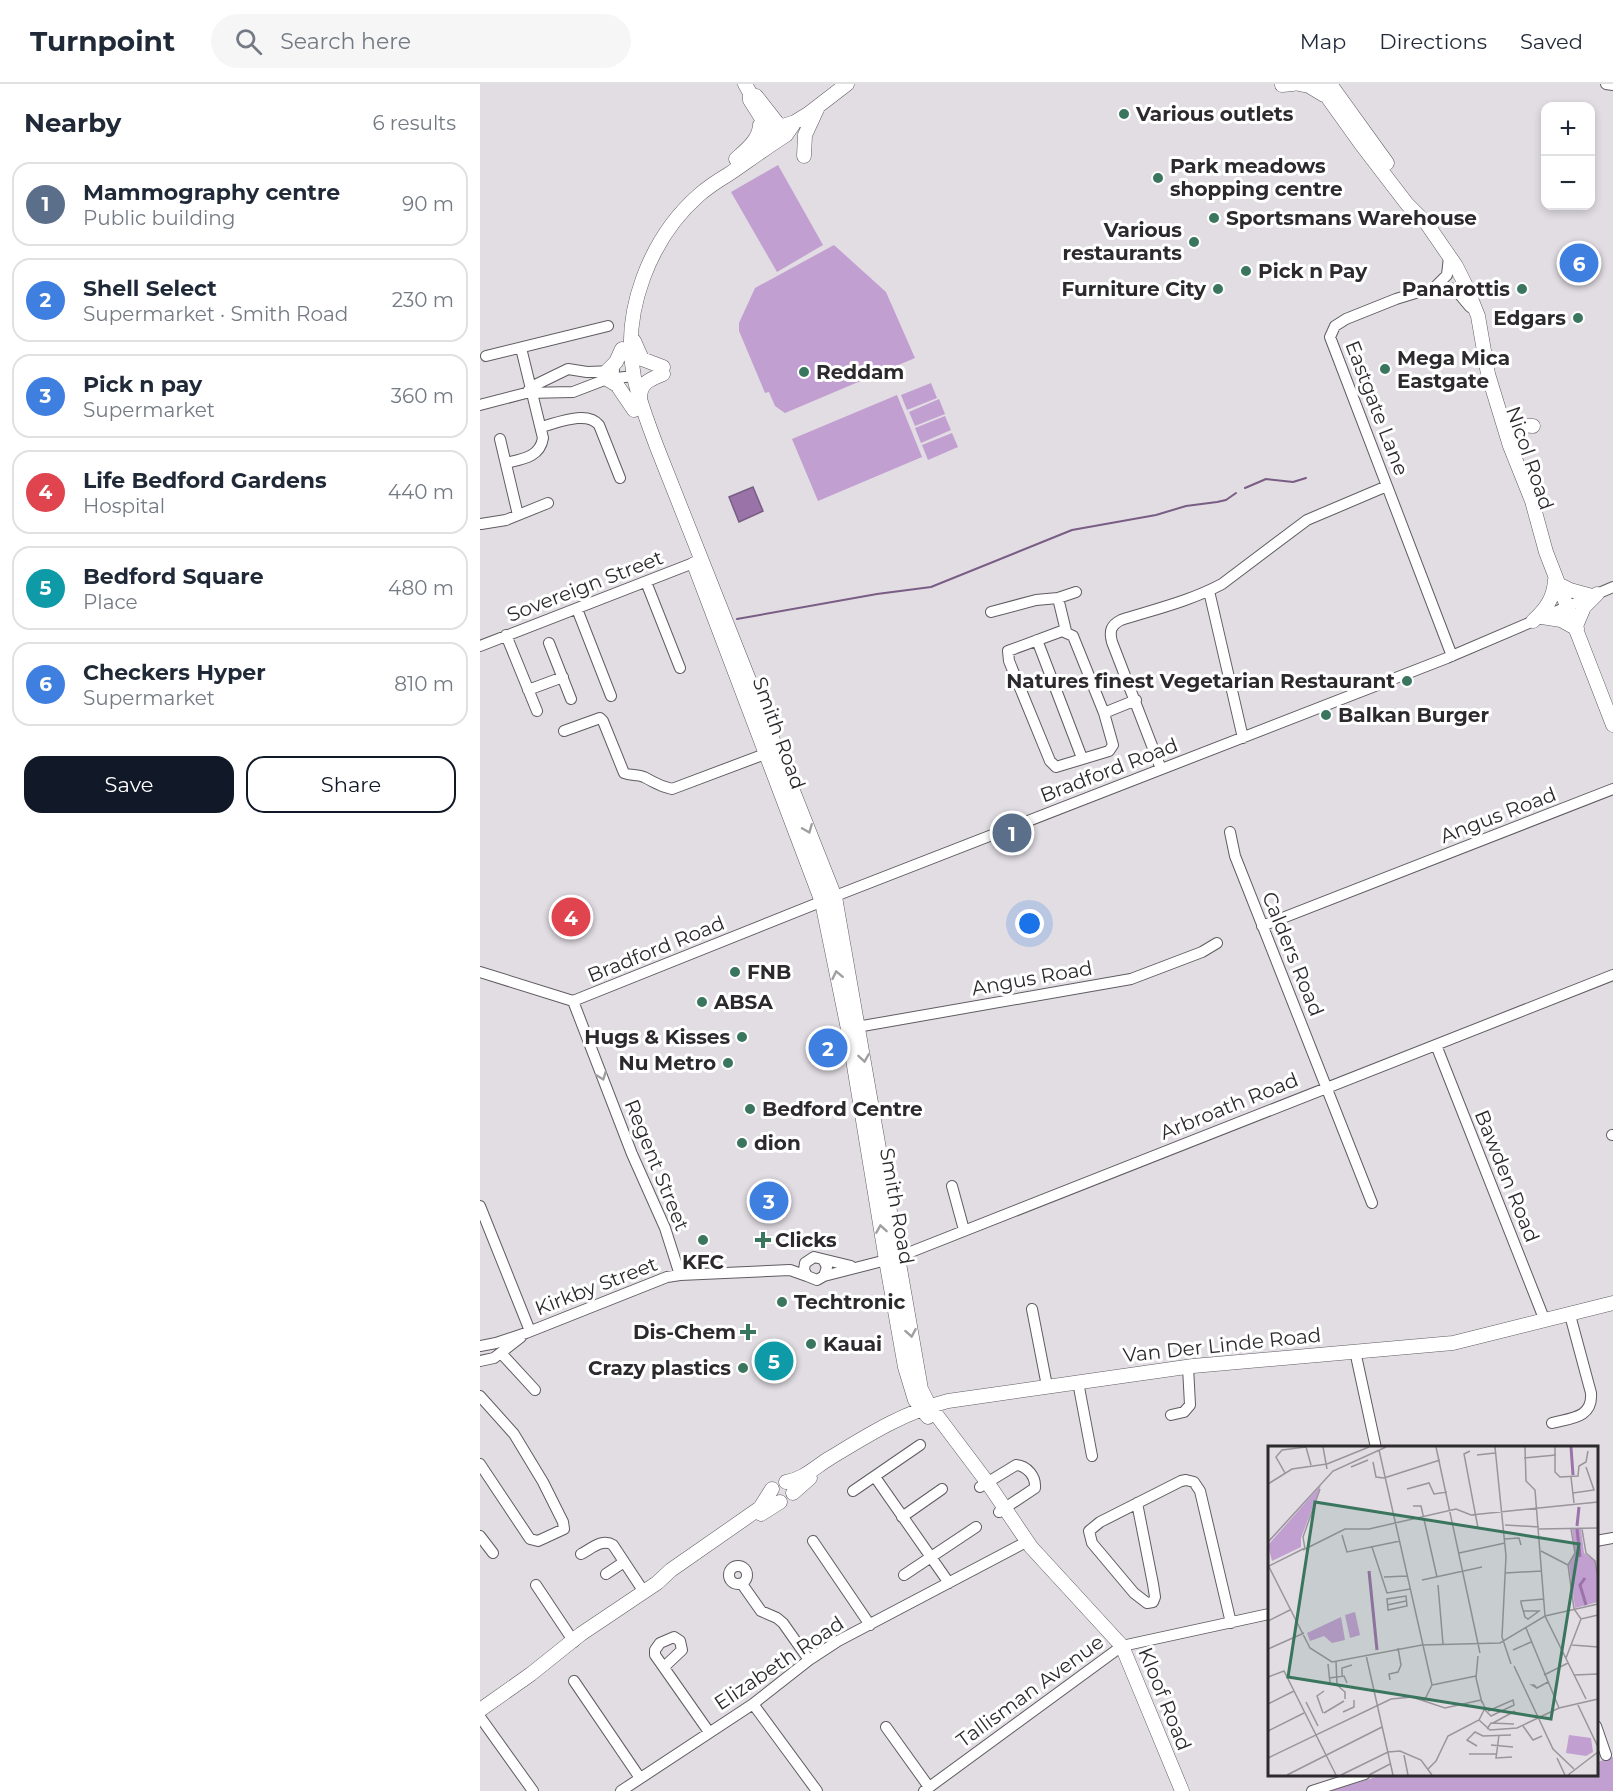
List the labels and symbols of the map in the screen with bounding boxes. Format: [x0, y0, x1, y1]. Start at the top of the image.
place label: Various outlets [1135, 102, 1294, 126]
marker: Various outlets [1117, 107, 1131, 121]
place label: Park meadows shopping centre [1170, 154, 1343, 201]
marker: Park meadows shopping centre [1151, 171, 1165, 185]
place label: Sportsmans Warehouse [1226, 206, 1477, 230]
marker: Sportsmans Warehouse [1207, 211, 1221, 225]
place label: Various restaurants [1063, 218, 1182, 265]
marker: Various restaurants [1187, 235, 1201, 249]
pin: 6 [1560, 240, 1598, 285]
place label: Pick n Pay [1258, 259, 1368, 283]
marker: Pick n Pay [1239, 264, 1253, 278]
place label: Furniture City [1062, 277, 1207, 301]
place label: Panarottis [1402, 277, 1510, 301]
marker: Furniture City [1211, 282, 1225, 296]
marker: Panarottis [1515, 282, 1529, 296]
place label: Edgars [1493, 306, 1566, 330]
marker: Edgars [1571, 311, 1585, 325]
street label: Eastgate Lane [1340, 337, 1414, 479]
place label: Mega Mica Eastgate [1397, 346, 1510, 393]
place label: Reddam [816, 360, 904, 384]
marker: Mega Mica Eastgate [1378, 362, 1392, 376]
marker: Reddam [797, 365, 811, 379]
street label: Nicol Road [1501, 403, 1559, 513]
street label: Sovereign Street [504, 545, 666, 627]
place label: Natures finest Vegetarian Restaurant [1006, 669, 1395, 693]
street label: Smith Road [748, 673, 810, 793]
marker: Natures finest Vegetarian Restaurant [1400, 674, 1414, 688]
place label: Balkan Burger [1338, 703, 1489, 727]
marker: Balkan Burger [1319, 708, 1333, 722]
street label: Bradford Road [1037, 733, 1181, 807]
street label: Angus Road [1437, 782, 1559, 848]
pin: 1 [992, 810, 1032, 855]
one-way arrow [801, 822, 813, 833]
street label: Calders Road [1257, 888, 1329, 1020]
pin: 4 [552, 894, 590, 940]
your location [1015, 909, 1044, 938]
street label: Bradford Road [584, 911, 728, 987]
street label: Angus Road [970, 956, 1094, 1000]
place label: FNB [747, 960, 791, 984]
marker: FNB [728, 965, 742, 979]
one-way arrow [831, 970, 844, 980]
place label: ABSA [713, 990, 773, 1014]
marker: ABSA [695, 995, 709, 1009]
place label: Hugs & Kisses [584, 1025, 730, 1049]
pin: 2 [808, 1026, 848, 1070]
marker: Hugs & Kisses [735, 1030, 749, 1044]
place label: Nu Metro [618, 1051, 716, 1075]
one-way arrow [857, 1052, 870, 1062]
marker: Nu Metro [721, 1056, 735, 1070]
street label: Arbroath Road [1156, 1067, 1302, 1145]
one-way arrow [594, 1070, 607, 1080]
street label: Regent Street [620, 1096, 694, 1234]
place label: Bedford Centre [762, 1097, 923, 1121]
marker: Bedford Centre [743, 1102, 757, 1116]
street label: Bawden Road [1470, 1106, 1544, 1246]
place label: dion [754, 1131, 801, 1155]
marker: dion [735, 1136, 749, 1150]
street label: Smith Road [875, 1146, 919, 1266]
pin: 3 [750, 1178, 788, 1224]
one-way arrow [875, 1225, 887, 1234]
place label: Clicks [775, 1228, 837, 1252]
marker: KFC [696, 1233, 710, 1247]
marker: Clicks [756, 1233, 770, 1247]
place label: KFC [682, 1250, 724, 1274]
street label: Kirkby Street [531, 1252, 661, 1320]
place label: Techtronic [794, 1290, 906, 1314]
marker: Techtronic [775, 1295, 789, 1309]
place label: Dis-Chem [633, 1320, 736, 1344]
street label: Van Der Linde Road [1122, 1323, 1322, 1367]
marker: Dis-Chem [741, 1325, 755, 1339]
one-way arrow [904, 1328, 916, 1338]
place label: Kauai [823, 1332, 882, 1356]
marker: Kauai [804, 1337, 818, 1351]
pin: 5 [754, 1338, 794, 1384]
place label: Crazy plastics [588, 1356, 731, 1380]
marker: Crazy plastics [736, 1361, 750, 1375]
inset map [1268, 1446, 1598, 1776]
street label: Elizabeth Road [710, 1611, 848, 1715]
street label: Tallisman Avenue [952, 1630, 1108, 1752]
street label: Kloof Road [1133, 1644, 1197, 1754]

